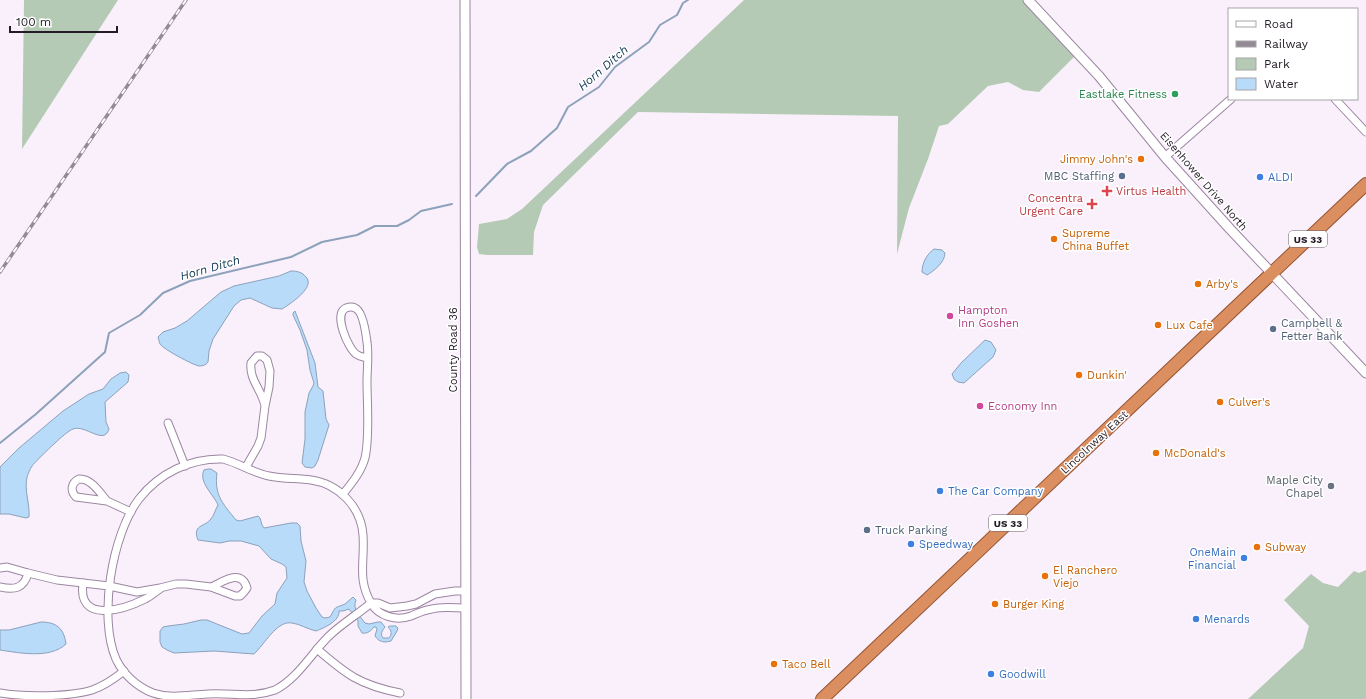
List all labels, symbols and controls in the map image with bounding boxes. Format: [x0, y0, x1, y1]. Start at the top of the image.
scale bar [10, 8, 117, 34]
legend [1228, 8, 1358, 100]
text: 100 m [16, 15, 51, 29]
text: Road [1264, 17, 1293, 31]
text: Railway [1264, 37, 1309, 51]
water label: Horn Ditch [575, 43, 631, 93]
text: Park [1264, 57, 1290, 71]
text: Water [1264, 77, 1299, 91]
place label: Eastlake Fitness [1079, 88, 1167, 101]
marker: Eastlake Fitness [1170, 89, 1180, 99]
street label: Eisenhower Drive North [1157, 129, 1250, 233]
place label: Jimmy John's [1060, 153, 1133, 166]
marker: Jimmy John's [1136, 154, 1146, 164]
place label: MBC Staffing [1044, 170, 1114, 183]
marker: MBC Staffing [1117, 171, 1127, 181]
place label: ALDI [1268, 171, 1293, 184]
marker: ALDI [1255, 172, 1265, 182]
marker: Virtus Health [1101, 185, 1113, 197]
place label: Virtus Health [1116, 185, 1186, 198]
place label: Concentra Urgent Care [1019, 192, 1083, 218]
marker: Concentra Urgent Care [1086, 198, 1098, 210]
place label: Supreme China Buffet [1062, 227, 1129, 253]
road number: US 33 [1289, 231, 1327, 247]
marker: Supreme China Buffet [1049, 234, 1059, 244]
water label: Horn Ditch [178, 253, 242, 283]
place label: Arby's [1206, 278, 1239, 291]
marker: Arby's [1193, 279, 1203, 289]
place label: Hampton Inn Goshen [958, 304, 1019, 330]
street label: County Road 36 [447, 307, 460, 393]
marker: Hampton Inn Goshen [945, 311, 955, 321]
place label: Campbell & Fetter Bank [1281, 317, 1343, 343]
place label: Lux Cafe [1166, 319, 1213, 332]
marker: Lux Cafe [1153, 320, 1163, 330]
marker: Campbell & Fetter Bank [1268, 324, 1278, 334]
place label: Dunkin' [1087, 369, 1127, 382]
marker: Dunkin' [1074, 370, 1084, 380]
place label: Culver's [1228, 396, 1270, 409]
marker: Culver's [1215, 397, 1225, 407]
place label: Economy Inn [988, 400, 1057, 413]
marker: Economy Inn [975, 401, 985, 411]
street label: Lincolnway East [1058, 408, 1131, 477]
place label: McDonald's [1164, 447, 1226, 460]
marker: McDonald's [1151, 448, 1161, 458]
place label: Maple City Chapel [1266, 474, 1324, 500]
marker: Maple City Chapel [1326, 481, 1336, 491]
place label: The Car Company [948, 485, 1043, 498]
marker: The Car Company [935, 486, 945, 496]
road number: US 33 [989, 515, 1027, 531]
place label: Truck Parking [875, 524, 947, 537]
marker: Truck Parking [862, 525, 872, 535]
place label: Speedway [919, 538, 973, 551]
marker: Speedway [906, 539, 916, 549]
place label: Subway [1265, 541, 1306, 554]
marker: Subway [1252, 542, 1262, 552]
place label: OneMain Financial [1188, 546, 1237, 572]
marker: OneMain Financial [1239, 553, 1249, 563]
place label: El Ranchero Viejo [1053, 564, 1117, 590]
marker: El Ranchero Viejo [1040, 571, 1050, 581]
place label: Burger King [1003, 598, 1064, 611]
marker: Burger King [990, 599, 1000, 609]
place label: Menards [1204, 613, 1250, 626]
marker: Menards [1191, 614, 1201, 624]
place label: Taco Bell [782, 658, 831, 671]
marker: Taco Bell [769, 659, 779, 669]
place label: Goodwill [999, 668, 1047, 681]
marker: Goodwill [986, 669, 996, 679]

